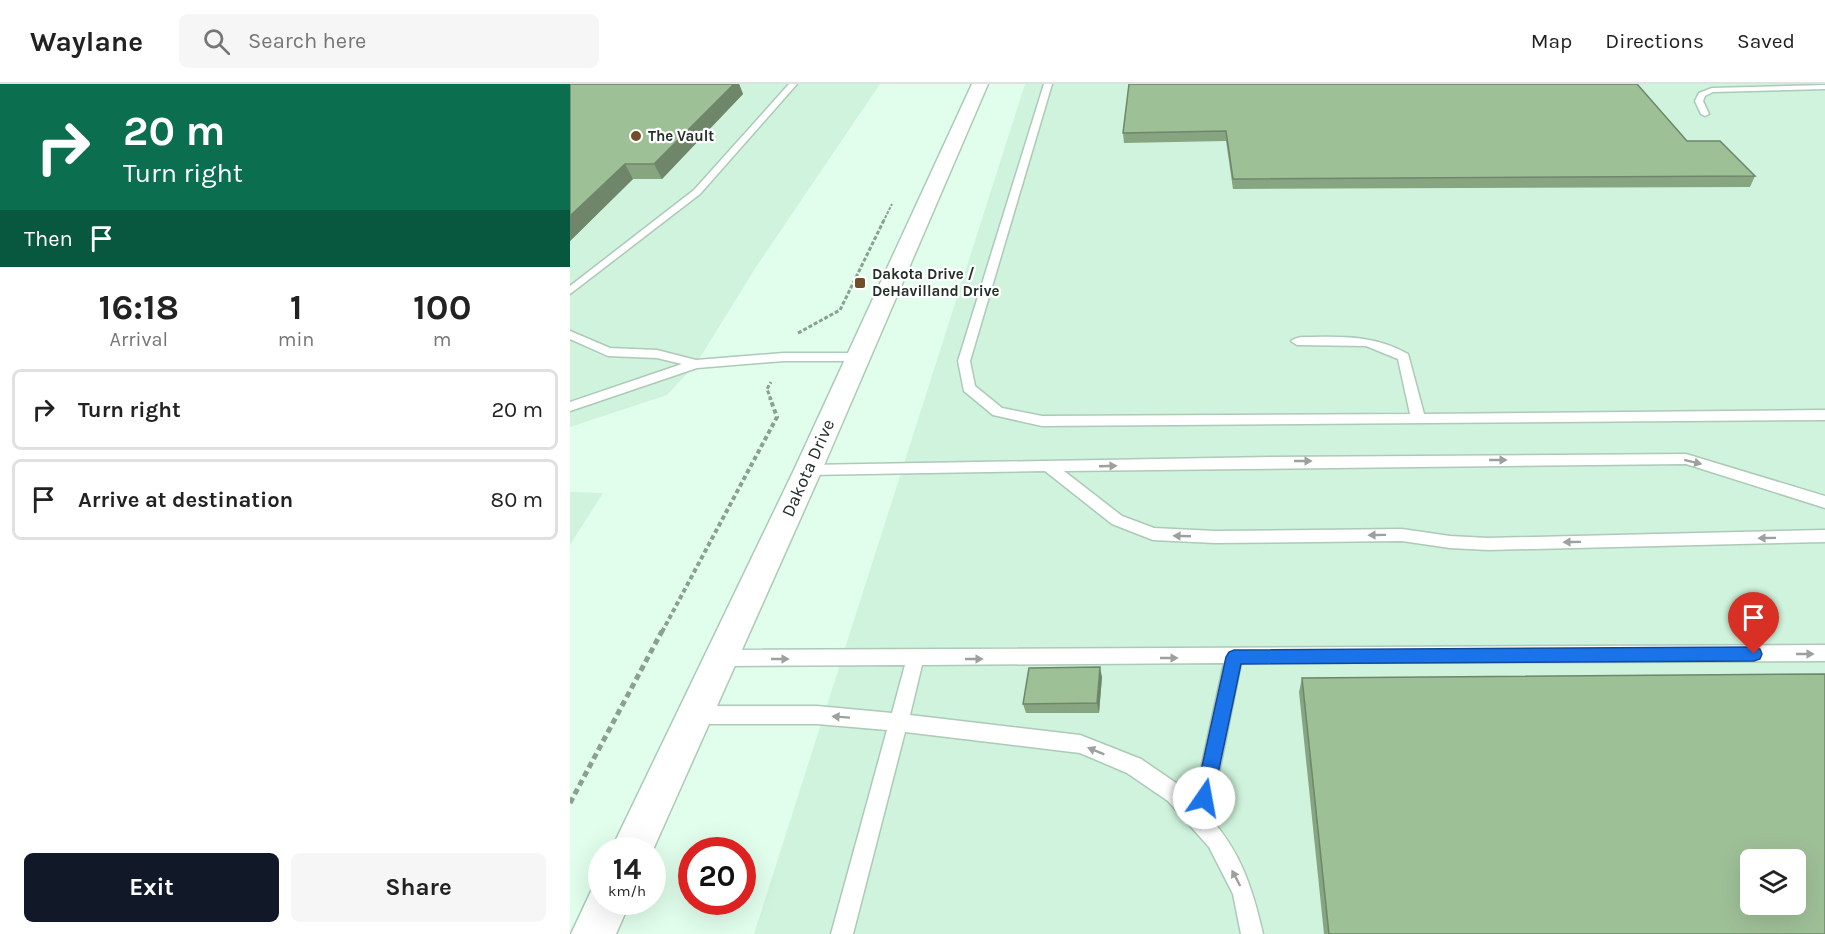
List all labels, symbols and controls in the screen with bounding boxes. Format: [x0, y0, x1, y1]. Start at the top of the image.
search box [179, 14, 599, 68]
text: Waylane [30, 25, 143, 58]
icon: search [200, 25, 233, 58]
text: Search here [248, 28, 366, 54]
text: Map [1531, 29, 1572, 53]
text: Directions [1605, 29, 1704, 53]
text: Saved [1737, 29, 1795, 53]
text: 20 m [123, 106, 225, 156]
icon: right [24, 108, 102, 186]
place label: The Vault [648, 127, 714, 145]
marker: The Vault [629, 129, 643, 143]
text: Turn right [123, 157, 243, 189]
icon: arrive [85, 222, 118, 255]
text: Then [24, 226, 73, 252]
place label: Dakota Drive / DeHavilland Drive [872, 265, 999, 300]
marker: Dakota Drive / DeHavilland Drive [853, 276, 867, 290]
text: 16:18 [99, 286, 179, 328]
text: 1 [290, 286, 302, 328]
text: 100 [413, 286, 471, 328]
text: Arrival [110, 328, 168, 351]
text: min [278, 328, 314, 351]
text: m [433, 328, 452, 351]
icon: right [27, 393, 60, 426]
text: Turn right [78, 397, 181, 423]
text: 20 m [491, 397, 543, 423]
street label: Dakota Drive [777, 416, 839, 520]
one-way arrow [1489, 455, 1508, 465]
one-way arrow [1294, 456, 1313, 466]
one-way arrow [1684, 457, 1702, 467]
one-way arrow [1099, 461, 1118, 471]
icon: arrive [27, 483, 60, 516]
text: Arrive at destination [78, 487, 293, 513]
text: 80 m [491, 487, 543, 513]
one-way arrow [1368, 530, 1387, 540]
one-way arrow [1173, 531, 1192, 540]
one-way arrow [1757, 533, 1776, 542]
one-way arrow [1562, 537, 1581, 547]
pin [1728, 592, 1779, 654]
icon: arrive [1737, 601, 1770, 634]
one-way arrow [1795, 649, 1814, 659]
one-way arrow [1159, 653, 1178, 663]
one-way arrow [770, 654, 789, 664]
one-way arrow [964, 654, 983, 664]
one-way arrow [831, 712, 850, 722]
one-way arrow [1087, 746, 1105, 756]
position arrow [1172, 766, 1236, 830]
speed limit sign: 20 [678, 837, 756, 915]
map controls [1740, 849, 1806, 915]
button: layers [1740, 849, 1806, 915]
text: 14 [613, 851, 641, 887]
button: Exit [24, 853, 279, 922]
button: Share [291, 853, 546, 922]
one-way arrow [1231, 870, 1241, 887]
text: km/h [608, 882, 646, 900]

